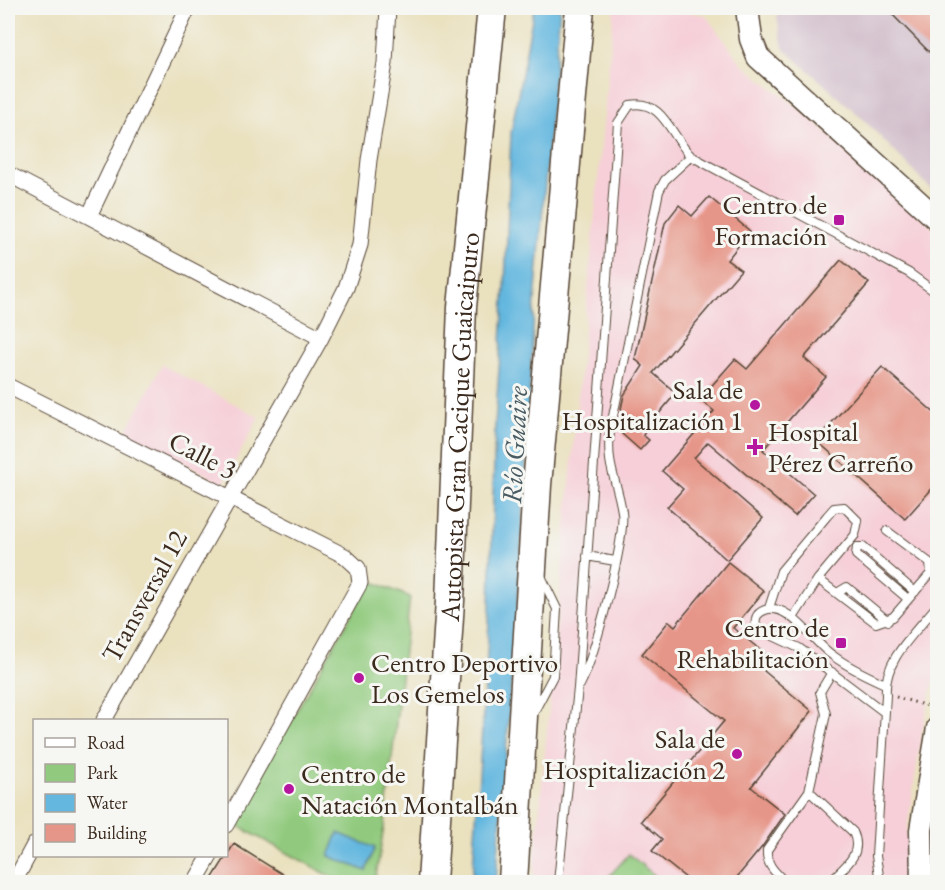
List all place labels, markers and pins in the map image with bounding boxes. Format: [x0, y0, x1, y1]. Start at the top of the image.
place label: Centro de Formación [715, 187, 827, 253]
marker: Centro de Formación [832, 213, 846, 227]
place label: Sala de Hospitalización 1 [562, 372, 743, 438]
marker: Sala de Hospitalización 1 [748, 398, 762, 412]
place label: Hospital Pérez Carreño [768, 414, 913, 480]
marker: Hospital Pérez Carreño [746, 438, 764, 456]
place label: Centro de Rehabilitación [676, 610, 829, 676]
marker: Centro de Rehabilitación [834, 636, 848, 650]
place label: Centro Deportivo Los Gemelos [371, 645, 558, 711]
marker: Centro Deportivo Los Gemelos [352, 671, 366, 685]
place label: Sala de Hospitalización 2 [544, 721, 725, 787]
marker: Sala de Hospitalización 2 [730, 747, 744, 761]
place label: Centro de Natación Montalbán [301, 756, 519, 822]
marker: Centro de Natación Montalbán [282, 782, 296, 796]

